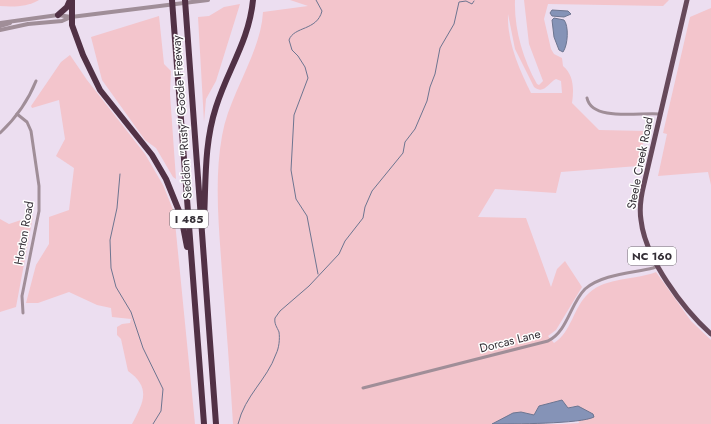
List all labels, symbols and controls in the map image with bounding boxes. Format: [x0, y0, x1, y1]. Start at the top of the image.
street label: Seddon "Rusty" Goode Freeway [167, 34, 197, 199]
street label: Steele Creek Road [622, 115, 658, 211]
street label: Horton Road [10, 200, 38, 266]
road number: I 485 [170, 210, 208, 228]
road number: NC 160 [628, 247, 676, 265]
street label: Dorcas Lane [478, 325, 542, 357]

